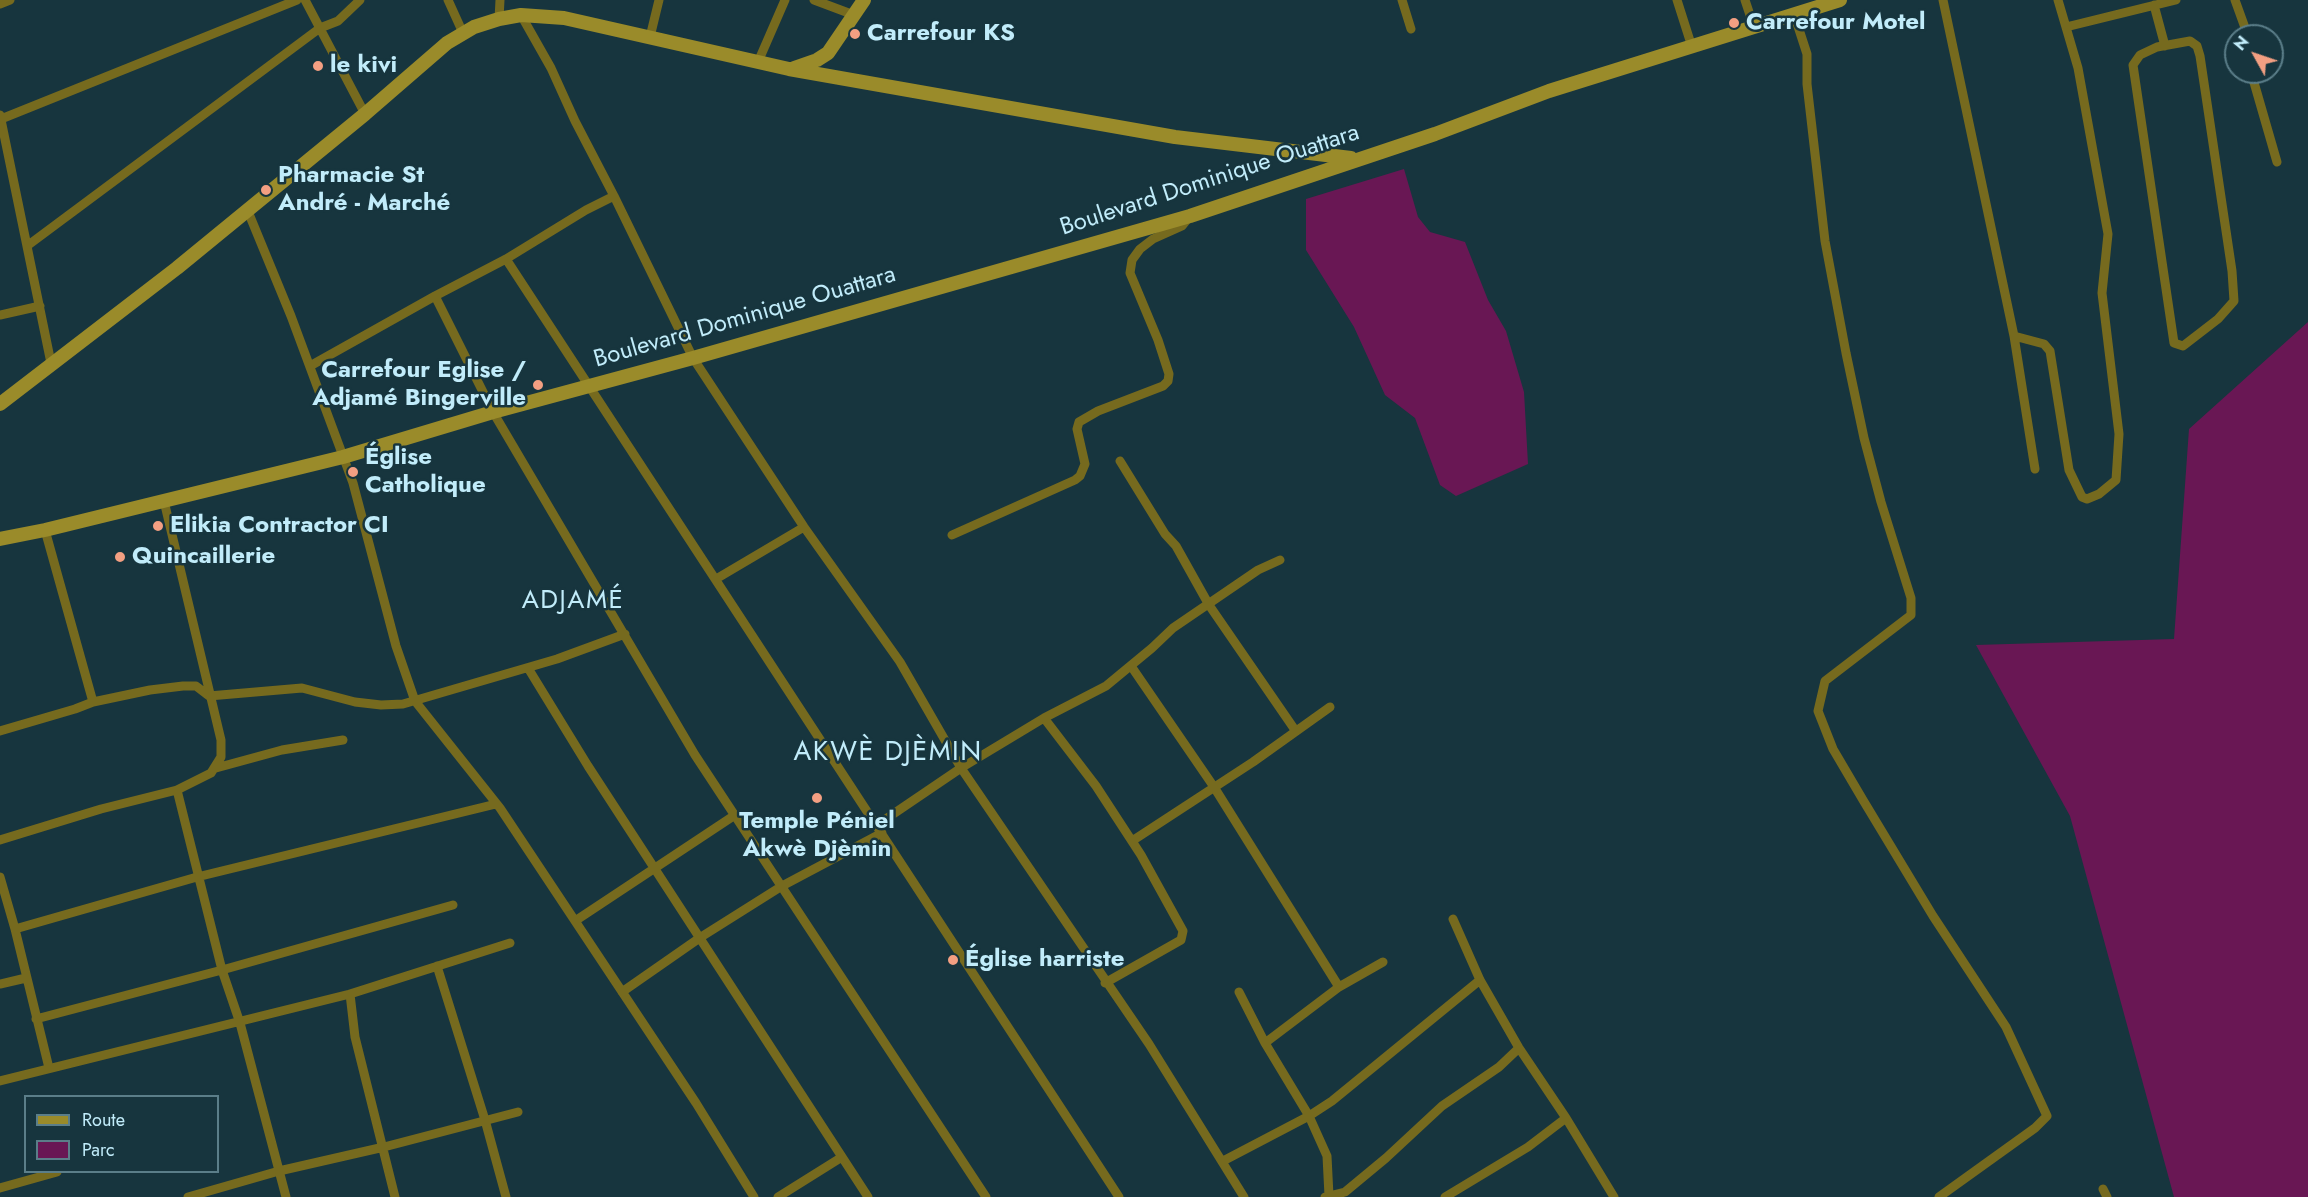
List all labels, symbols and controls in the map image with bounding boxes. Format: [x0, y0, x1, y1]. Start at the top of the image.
place label: Carrefour Motel [1746, 9, 1926, 37]
marker: Carrefour Motel [1727, 16, 1741, 30]
place label: Carrefour KS [867, 20, 1015, 48]
north arrow [2224, 24, 2284, 84]
marker: Carrefour KS [848, 27, 862, 41]
text: N [2228, 31, 2254, 56]
place label: le kivi [330, 52, 397, 80]
marker: le kivi [311, 59, 325, 73]
street label: Boulevard Dominique Ouattara [1057, 119, 1363, 243]
place label: Pharmacie St André - Marché [278, 162, 450, 218]
marker: Pharmacie St André - Marché [259, 183, 273, 197]
street label: Boulevard Dominique Ouattara [591, 261, 899, 375]
place label: Carrefour Eglise / Adjamé Bingerville [312, 357, 526, 413]
marker: Carrefour Eglise / Adjamé Bingerville [531, 378, 545, 392]
place label: Église Catholique [365, 444, 486, 500]
marker: Église Catholique [346, 465, 360, 479]
place label: Elikia Contractor CI [170, 512, 389, 540]
marker: Elikia Contractor CI [151, 519, 165, 533]
place label: Quincaillerie [132, 543, 275, 571]
marker: Quincaillerie [113, 550, 127, 564]
district label: ADJAMÉ [522, 586, 624, 618]
district label: AKWÈ DJÈMIN [793, 737, 983, 769]
marker: Temple Péniel Akwè Djèmin [810, 791, 824, 805]
place label: Temple Péniel Akwè Djèmin [739, 808, 895, 864]
place label: Église harriste [965, 946, 1124, 974]
marker: Église harriste [946, 953, 960, 967]
legend [24, 1095, 219, 1173]
text: Route [82, 1107, 125, 1133]
text: Parc [82, 1137, 115, 1163]

